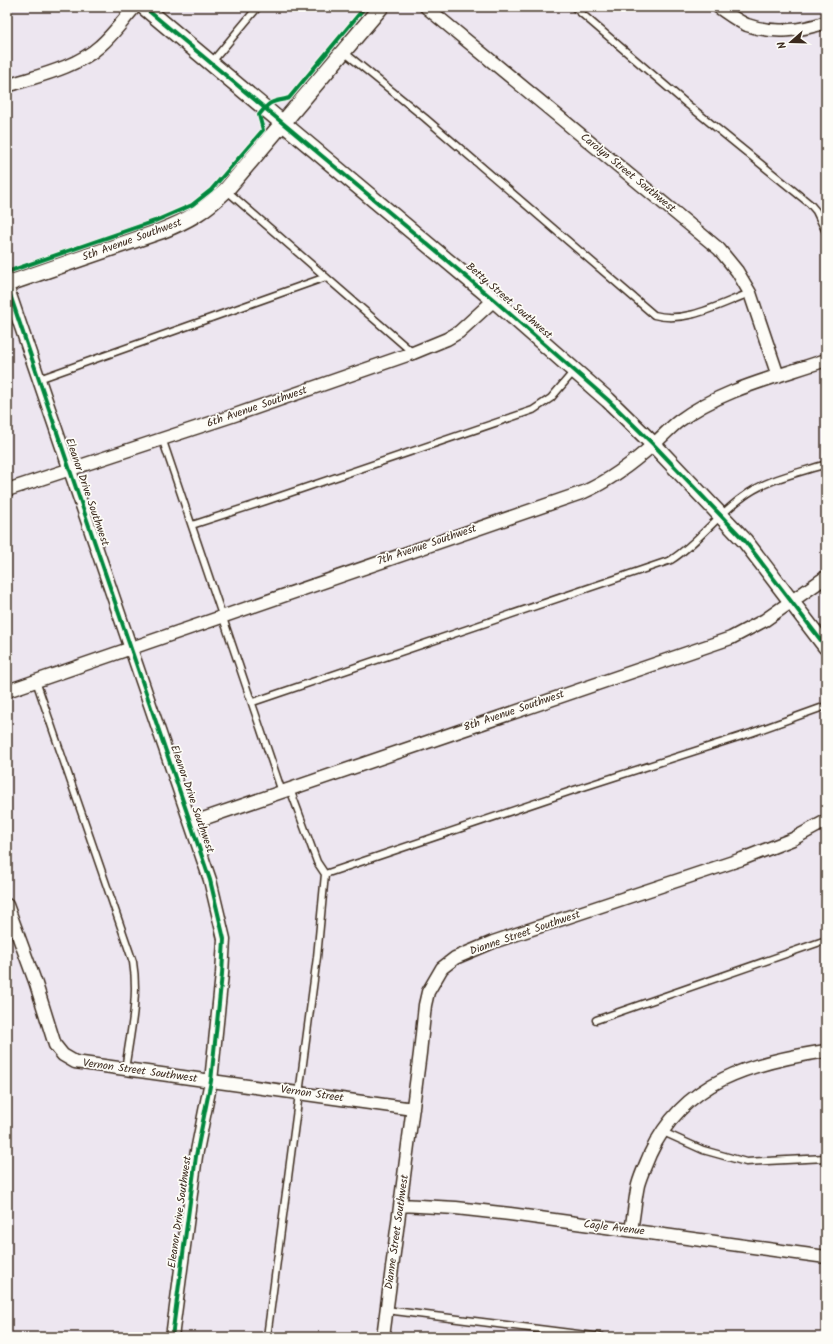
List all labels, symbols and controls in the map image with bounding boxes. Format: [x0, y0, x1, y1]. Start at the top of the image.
north arrow [771, 22, 811, 62]
text: N [773, 39, 792, 51]
street label: Carolyn Street Southwest [576, 129, 680, 218]
street label: 5th Avenue Southwest [80, 213, 185, 266]
street label: Betty Street Southwest [462, 258, 557, 344]
street label: 6th Avenue Southwest [204, 381, 310, 433]
street label: Eleanor Drive Southwest [60, 436, 114, 549]
street label: 7th Avenue Southwest [375, 519, 480, 570]
street label: 8th Avenue Southwest [461, 685, 568, 737]
street label: Eleanor Drive Southwest [165, 743, 219, 856]
street label: Dianne Street Southwest [467, 905, 583, 960]
street label: Vernon Street Southwest [82, 1054, 199, 1088]
street label: Vernon Street [279, 1081, 345, 1107]
street label: Eleanor Drive Southwest [163, 1154, 197, 1269]
street label: Dianne Street Southwest [380, 1173, 414, 1291]
street label: Cagle Avenue [582, 1215, 646, 1241]

